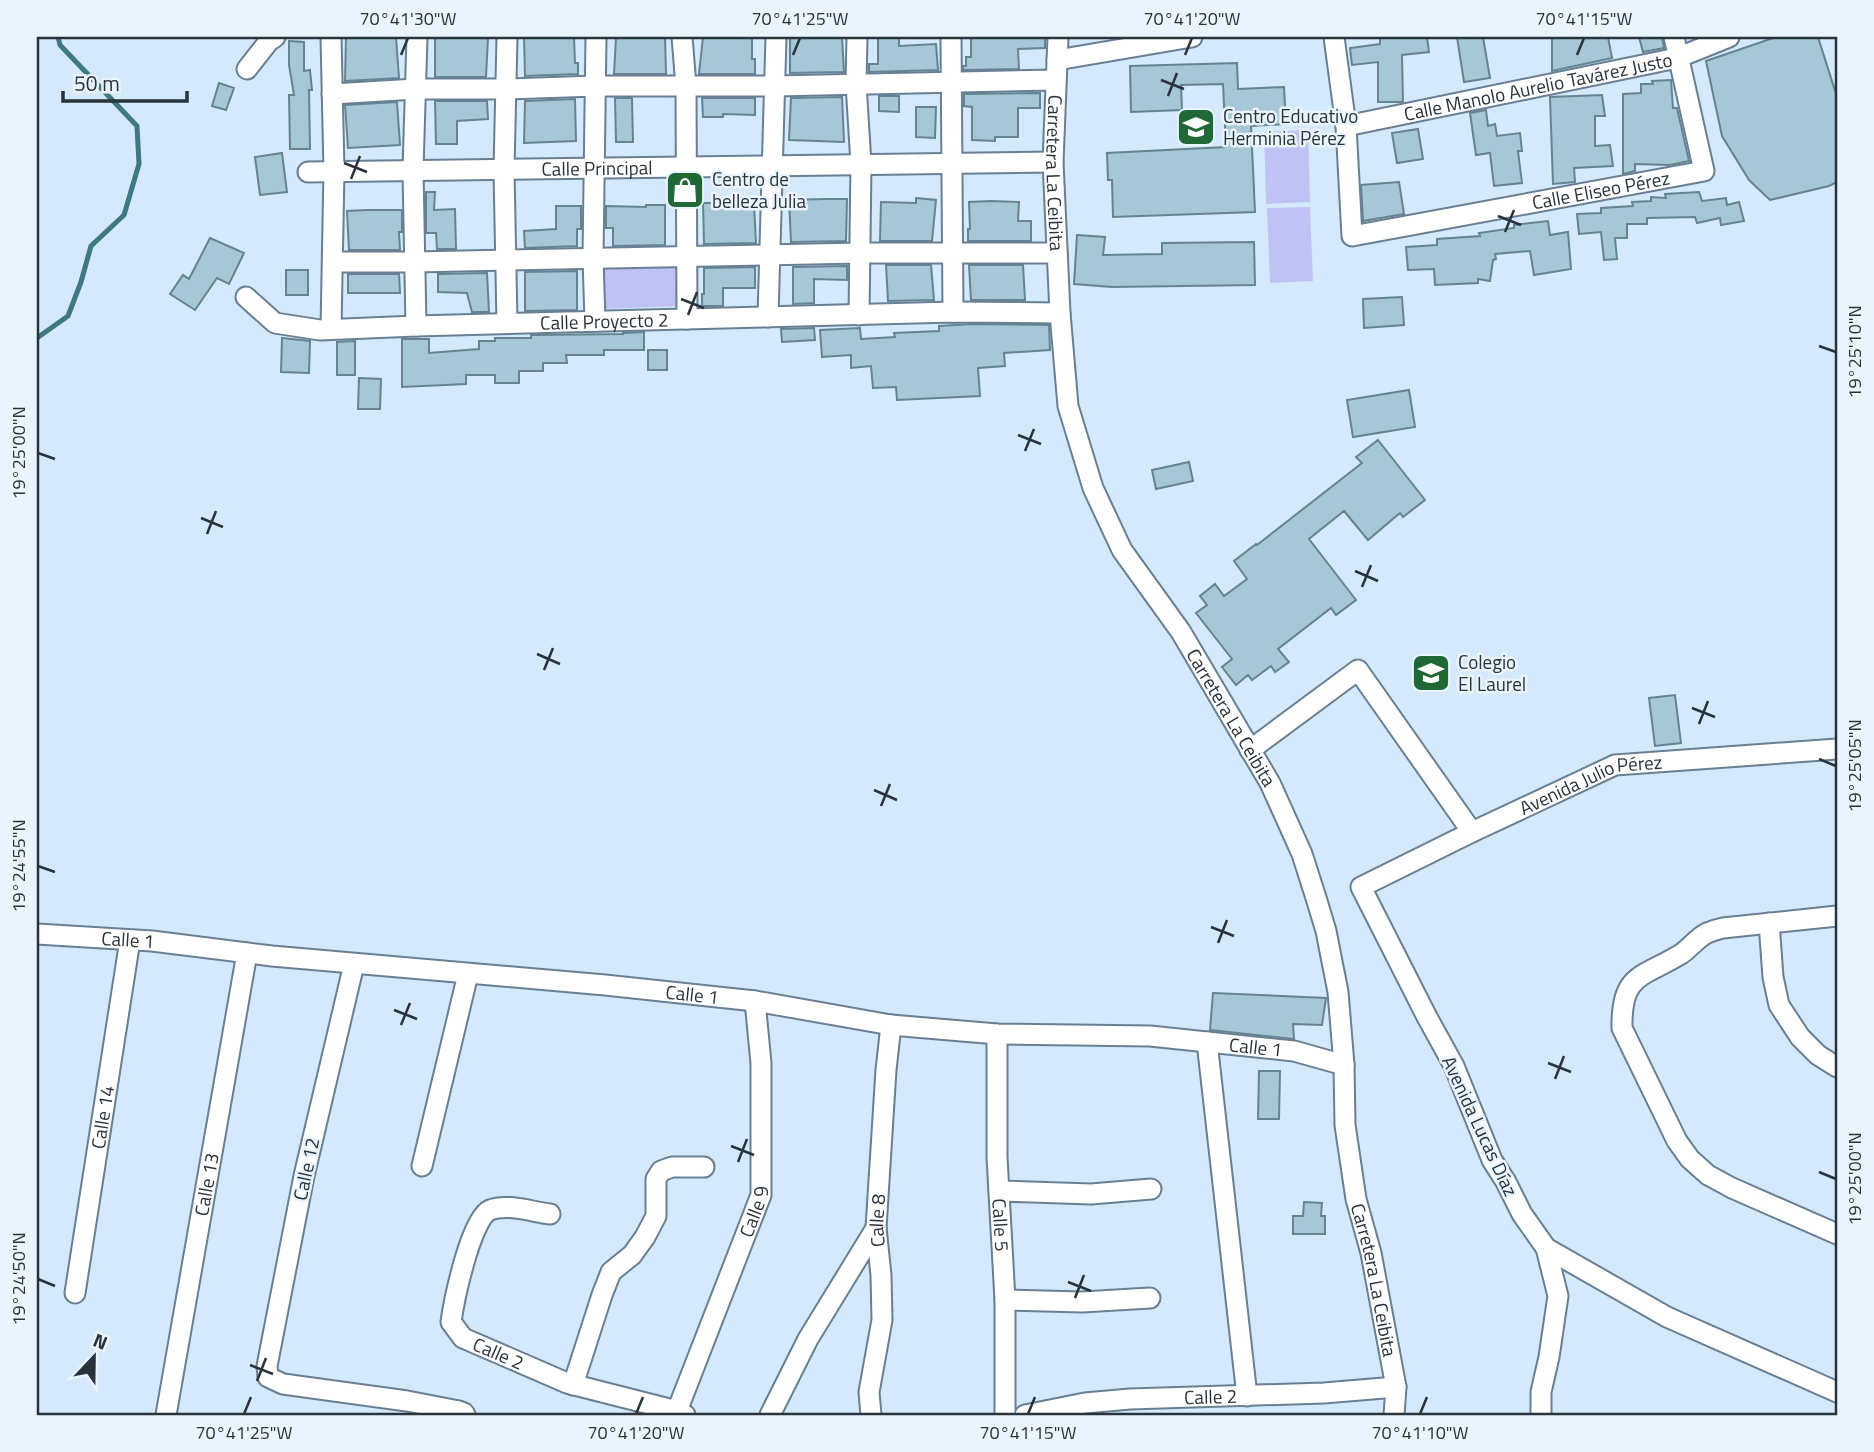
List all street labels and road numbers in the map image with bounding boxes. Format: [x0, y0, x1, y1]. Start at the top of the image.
street label: Calle Manolo Aurelio Tavárez Justo [1401, 44, 1675, 128]
street label: Carretera La Ceibita [1039, 94, 1072, 252]
street label: Calle Principal [541, 152, 653, 183]
street label: Calle Eliseo Pérez [1529, 163, 1672, 217]
street label: Calle Proyecto 2 [540, 304, 669, 337]
street label: Carretera La Ceibita [1180, 643, 1284, 792]
street label: Avenida Julio Pérez [1514, 747, 1663, 822]
street label: Calle 1 [100, 923, 155, 955]
street label: Calle 1 [664, 977, 720, 1011]
street label: Calle 1 [1228, 1029, 1284, 1064]
street label: Avenida Lucas Díaz [1435, 1051, 1526, 1201]
street label: Calle 14 [83, 1083, 121, 1151]
street label: Calle 12 [285, 1135, 326, 1203]
street label: Calle 13 [186, 1151, 226, 1218]
street label: Calle 9 [731, 1186, 775, 1241]
street label: Calle 8 [861, 1193, 892, 1249]
street label: Calle 5 [985, 1198, 1017, 1252]
street label: Carretera La Ceibita [1344, 1200, 1405, 1359]
street label: Calle 2 [468, 1329, 529, 1377]
street label: Calle 2 [1184, 1381, 1238, 1411]

